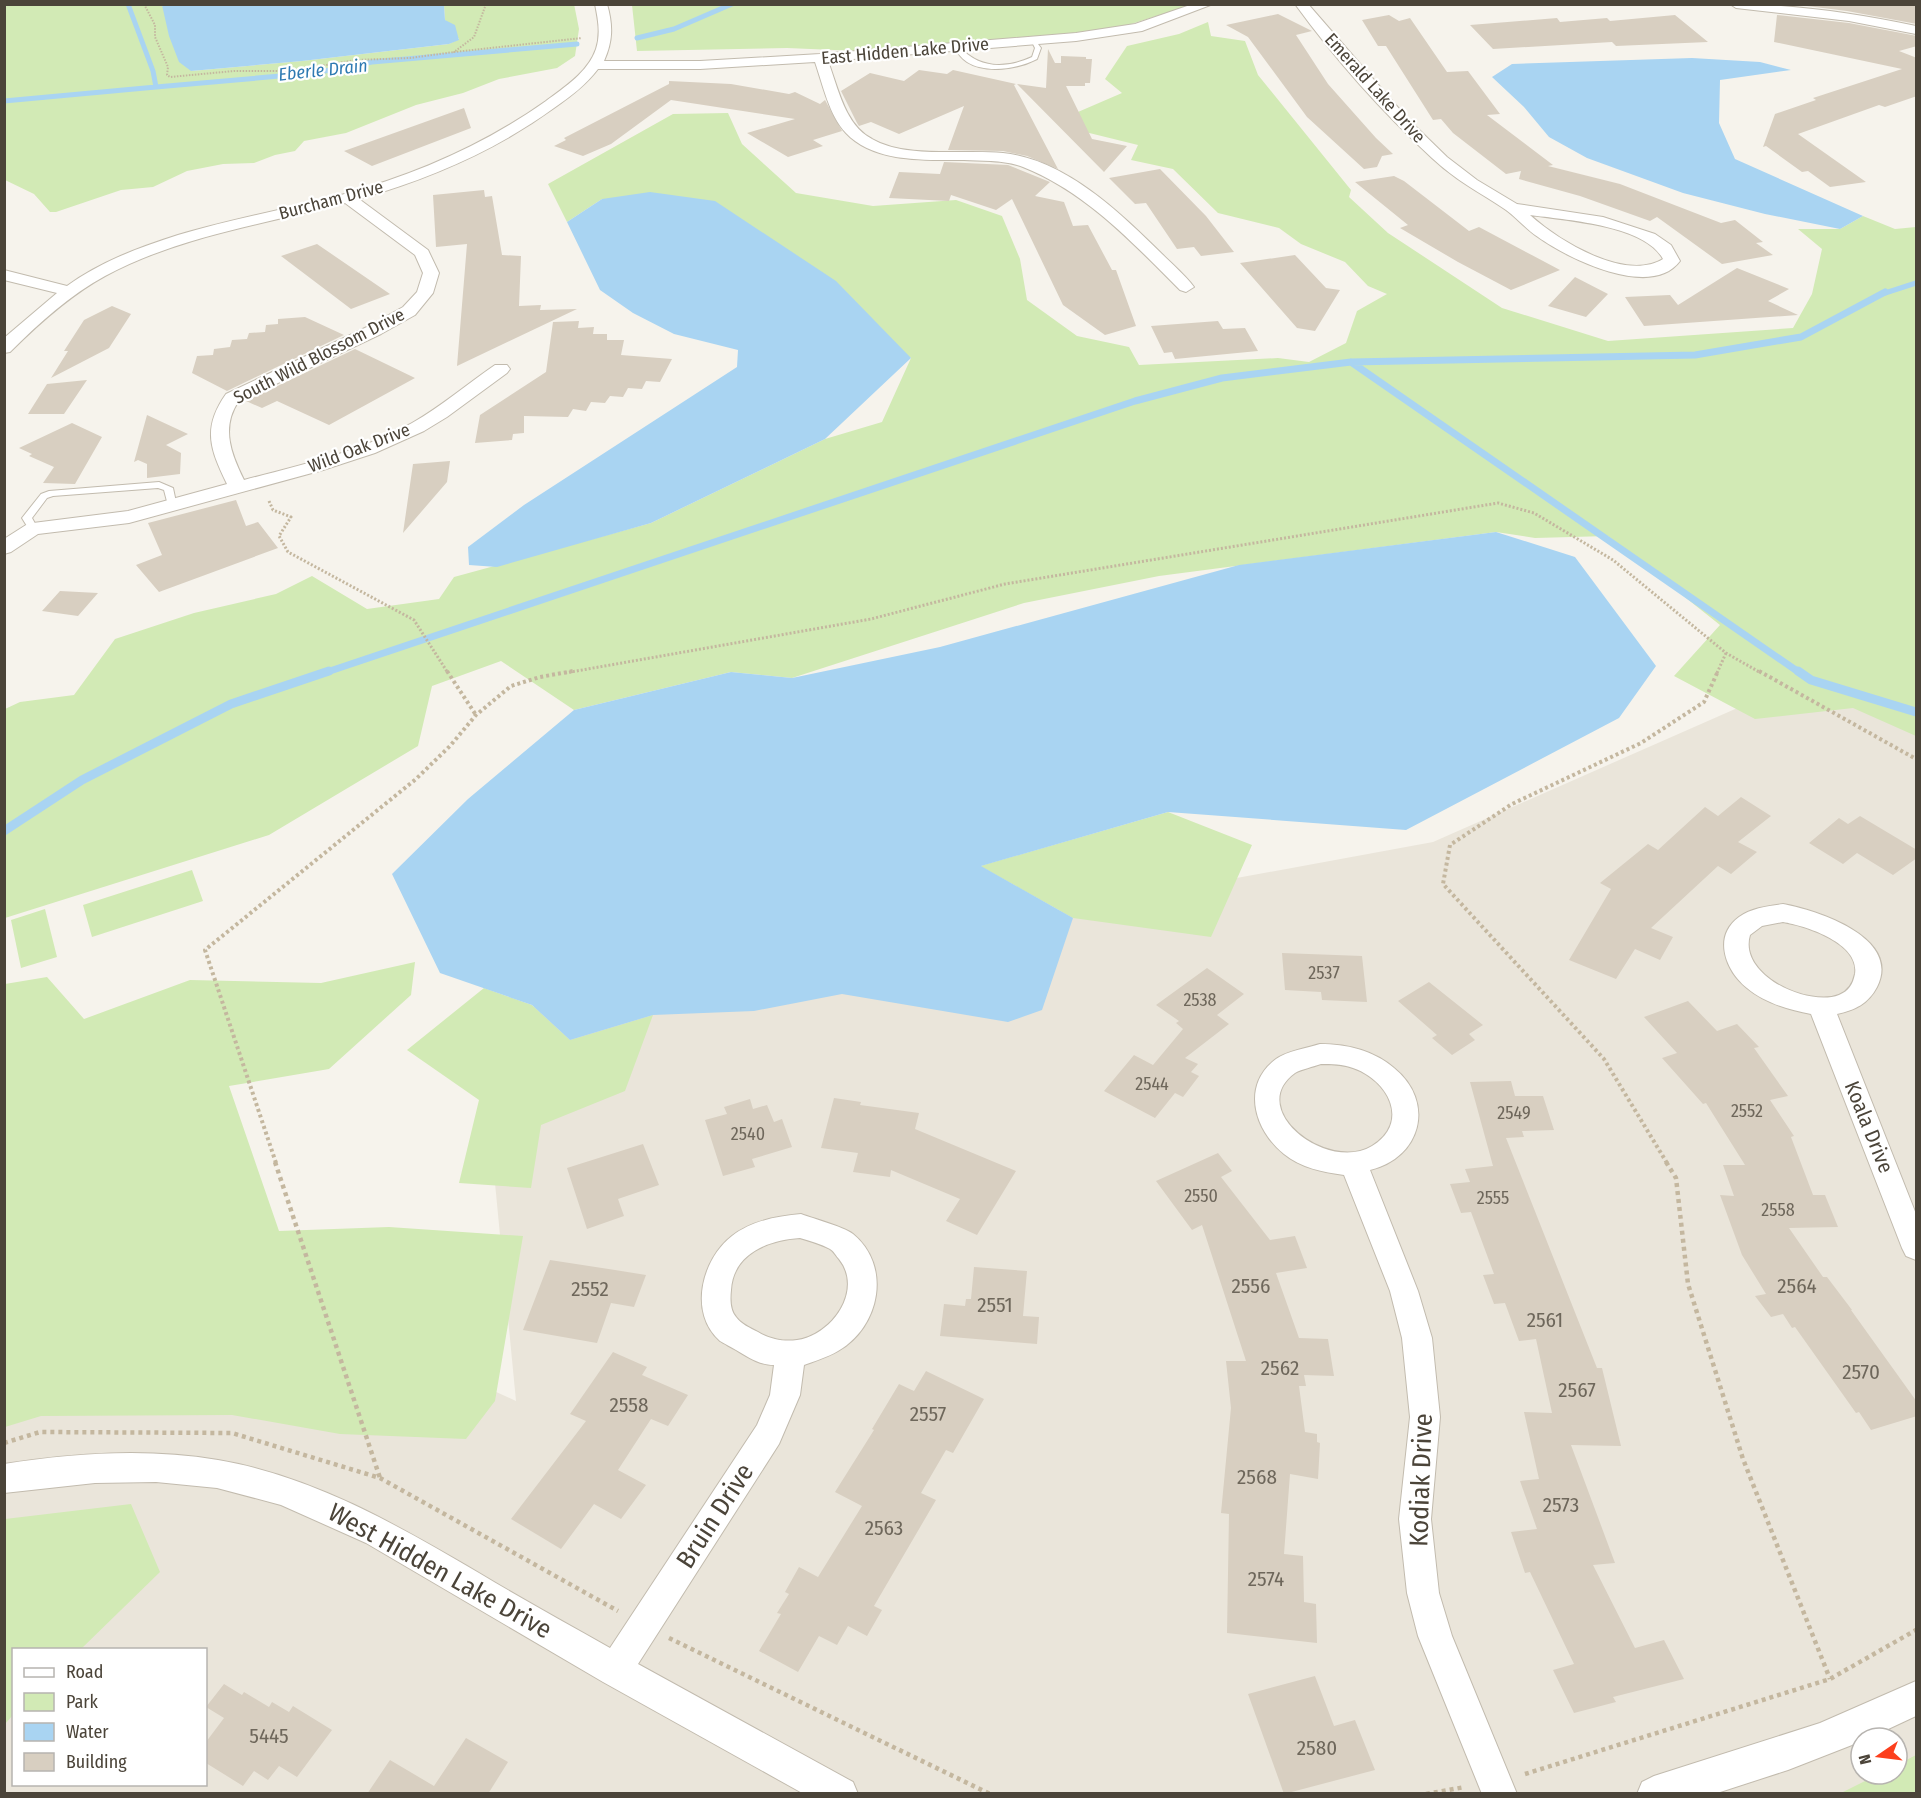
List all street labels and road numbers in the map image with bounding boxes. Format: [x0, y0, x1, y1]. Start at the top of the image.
street label: Emerald Lake Drive [1320, 29, 1430, 147]
street label: East Hidden Lake Drive [820, 33, 990, 69]
street label: Burcham Drive [276, 175, 386, 225]
street label: South Wild Blossom Drive [230, 303, 408, 409]
street label: Wild Oak Drive [305, 418, 413, 477]
street label: Koala Drive [1839, 1077, 1899, 1177]
street label: Kodiak Drive [1403, 1413, 1439, 1547]
street label: Bruin Drive [670, 1458, 760, 1574]
street label: West Hidden Lake Drive [323, 1497, 557, 1645]

